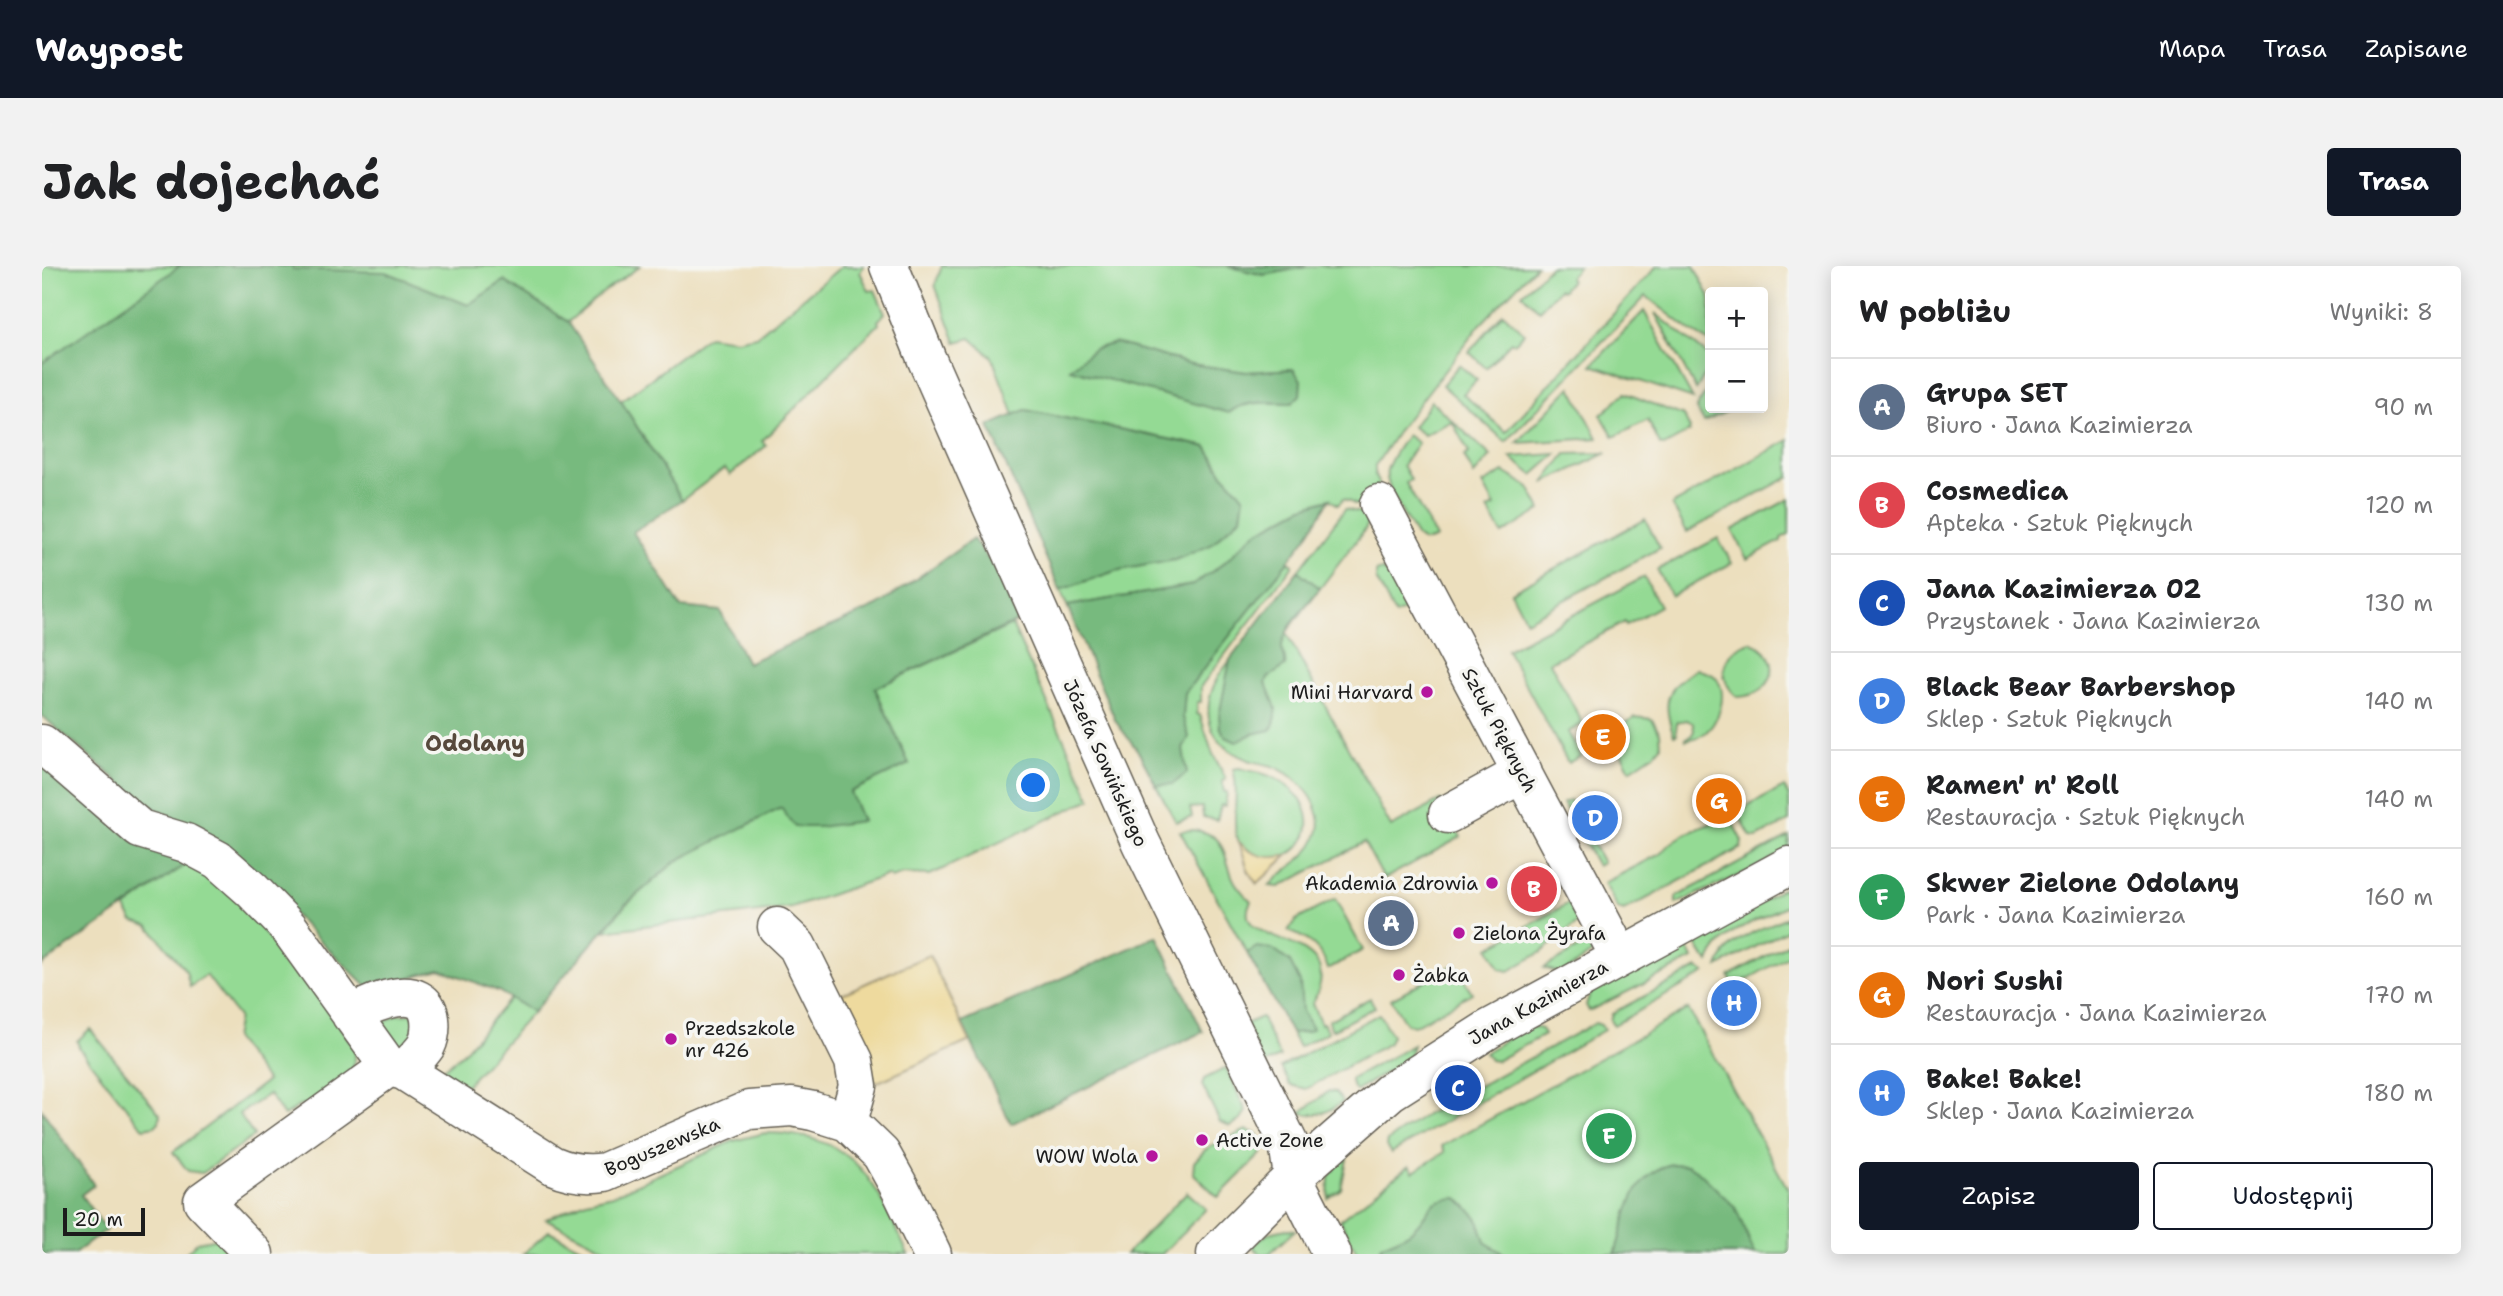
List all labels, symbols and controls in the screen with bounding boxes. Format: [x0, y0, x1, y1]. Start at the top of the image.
text: Waypost [35, 27, 183, 72]
text: Mapa [2159, 33, 2225, 65]
text: Trasa [2263, 33, 2327, 65]
text: Zapisane [2365, 33, 2468, 65]
button: Trasa [2327, 148, 2461, 216]
text: Jak dojechać [42, 149, 381, 215]
map controls [1705, 287, 1768, 413]
button: + [1705, 287, 1768, 350]
text: W pobliżu [1859, 291, 2011, 332]
text: Wyniki: 8 [2329, 297, 2433, 327]
button: − [1705, 350, 1768, 413]
text: Grupa SET [1926, 375, 2068, 410]
text: A [1873, 392, 1891, 422]
text: 90 m [2373, 392, 2433, 422]
text: Biuro · Jana Kazimierza [1926, 410, 2193, 440]
text: Cosmedica [1926, 473, 2068, 508]
text: B [1875, 490, 1889, 520]
text: 120 m [2365, 490, 2433, 520]
text: Apteka · Sztuk Pięknych [1926, 508, 2193, 538]
text: Jana Kazimierza 02 [1926, 571, 2201, 606]
text: C [1875, 588, 1889, 618]
text: 130 m [2365, 588, 2433, 618]
text: Przystanek · Jana Kazimierza [1926, 606, 2260, 636]
street label: Sztuk Pięknych [1456, 664, 1543, 797]
text: Black Bear Barbershop [1926, 669, 2236, 704]
street label: Józefa Sowińskiego [1057, 676, 1154, 851]
place label: Mini Harvard [1291, 680, 1413, 705]
marker: Mini Harvard [1419, 684, 1435, 700]
text: D [1874, 686, 1890, 716]
text: 140 m [2365, 686, 2433, 716]
text: Sklep · Sztuk Pięknych [1926, 704, 2173, 734]
pin: E [1580, 711, 1626, 763]
district label: Odolany [425, 728, 525, 758]
text: Ramen' n' Roll [1926, 767, 2119, 802]
your location [1016, 768, 1050, 802]
pin: G [1696, 775, 1742, 827]
text: E [1874, 784, 1890, 814]
text: 140 m [2365, 784, 2433, 814]
pin: D [1572, 792, 1618, 844]
text: Restauracja · Sztuk Pięknych [1926, 802, 2245, 832]
pin: B [1511, 863, 1557, 915]
text: Skwer Zielone Odolany [1926, 865, 2239, 900]
place label: Akademia Zdrowia [1305, 871, 1478, 896]
marker: Akademia Zdrowia [1484, 875, 1500, 891]
text: F [1875, 882, 1889, 912]
text: 160 m [2365, 882, 2433, 912]
pin: A [1368, 897, 1414, 949]
text: Park · Jana Kazimierza [1926, 900, 2185, 930]
place label: Zielona Żyrafa [1473, 921, 1606, 946]
marker: Zielona Żyrafa [1451, 925, 1467, 941]
street label: Jana Kazimierza [1464, 954, 1612, 1051]
place label: Żabka [1413, 963, 1469, 988]
text: Nori Sushi [1926, 963, 2063, 998]
marker: Żabka [1391, 967, 1407, 983]
pin: H [1711, 977, 1757, 1029]
text: G [1873, 980, 1891, 1010]
text: 170 m [2365, 980, 2433, 1010]
text: Restauracja · Jana Kazimierza [1926, 998, 2267, 1028]
place label: Przedszkole nr 426 [685, 1016, 795, 1063]
marker: Przedszkole nr 426 [663, 1031, 679, 1047]
text: Bake! Bake! [1926, 1061, 2082, 1096]
pin: C [1435, 1062, 1481, 1114]
text: H [1874, 1078, 1890, 1108]
text: 180 m [2364, 1078, 2433, 1108]
text: Sklep · Jana Kazimierza [1926, 1096, 2194, 1126]
pin: F [1586, 1110, 1632, 1162]
street label: Boguszewska [601, 1111, 724, 1182]
place label: Active Zone [1216, 1128, 1324, 1153]
marker: Active Zone [1194, 1132, 1210, 1148]
place label: WOW Wola [1035, 1144, 1138, 1169]
marker: WOW Wola [1144, 1148, 1160, 1164]
button: Zapisz [1859, 1162, 2139, 1230]
button: Udostępnij [2153, 1162, 2433, 1230]
scale bar [63, 1205, 145, 1237]
text: 20 m [74, 1207, 123, 1232]

